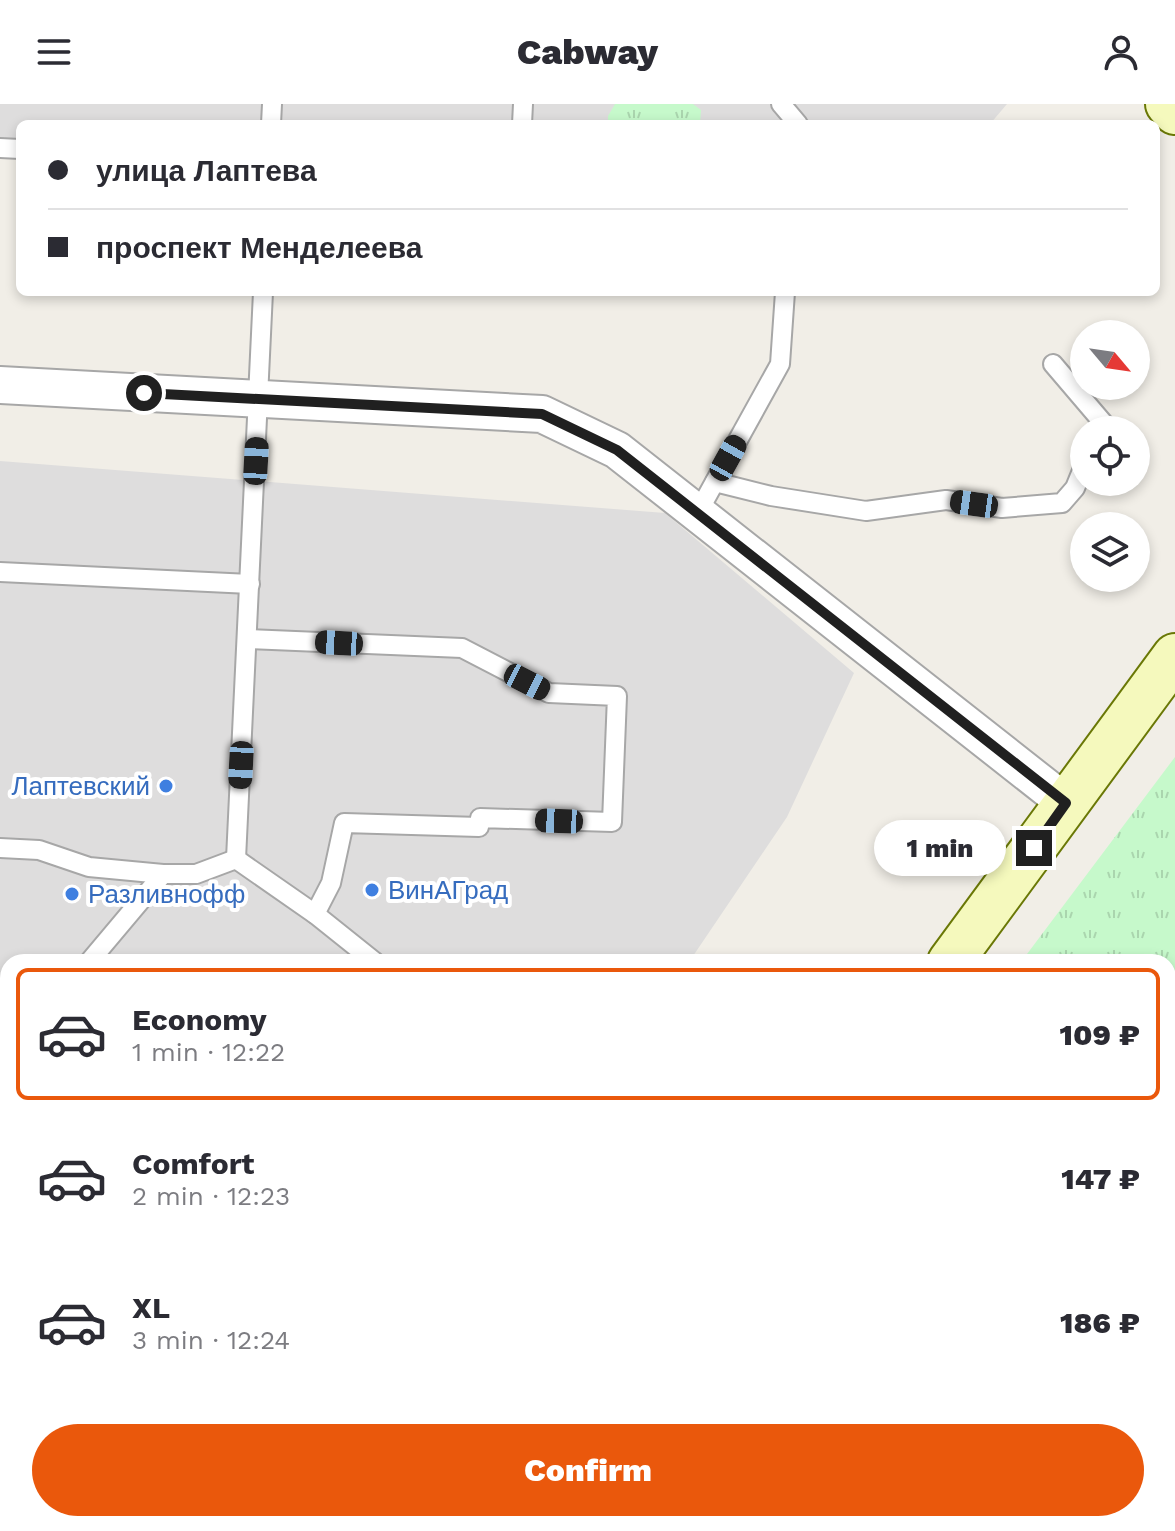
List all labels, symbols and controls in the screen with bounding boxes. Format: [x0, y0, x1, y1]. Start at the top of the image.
icon: menu [32, 30, 76, 74]
icon: person [1099, 30, 1143, 74]
text: Cabway [517, 31, 658, 73]
text: улица Лаптева [96, 153, 317, 188]
text: проспект Менделеева [96, 230, 422, 265]
north arrow [1070, 320, 1150, 400]
map controls [1070, 320, 1150, 592]
route start [126, 375, 162, 411]
button: locate [1070, 416, 1150, 496]
car [706, 431, 750, 485]
car [243, 436, 269, 486]
car [949, 489, 999, 519]
button: layers [1070, 512, 1150, 592]
car [314, 630, 364, 656]
car [500, 660, 554, 704]
car [228, 740, 254, 790]
place label: Лаптевский [11, 771, 150, 801]
marker: Лаптевский [157, 777, 175, 795]
car [535, 808, 583, 834]
callout: 1 min [874, 820, 1006, 876]
route end [1016, 830, 1052, 866]
text: 1 min [907, 833, 973, 863]
place label: ВинАГрад [388, 875, 508, 905]
place label: Разливнофф [88, 879, 245, 909]
marker: ВинАГрад [363, 881, 381, 899]
marker: Разливнофф [63, 885, 81, 903]
icon: car [36, 998, 108, 1070]
text: Economy [132, 1002, 267, 1037]
text: 109 ₽ [1060, 1017, 1140, 1052]
text: 1 min · 12:22 [132, 1037, 285, 1067]
icon: car [36, 1142, 108, 1214]
text: Comfort [132, 1146, 254, 1181]
text: 147 ₽ [1061, 1161, 1140, 1196]
text: 2 min · 12:23 [132, 1181, 290, 1211]
icon: car [36, 1286, 108, 1358]
text: XL [132, 1290, 170, 1325]
text: 186 ₽ [1060, 1305, 1140, 1340]
text: 3 min · 12:24 [132, 1325, 290, 1355]
button: Confirm [32, 1424, 1144, 1516]

